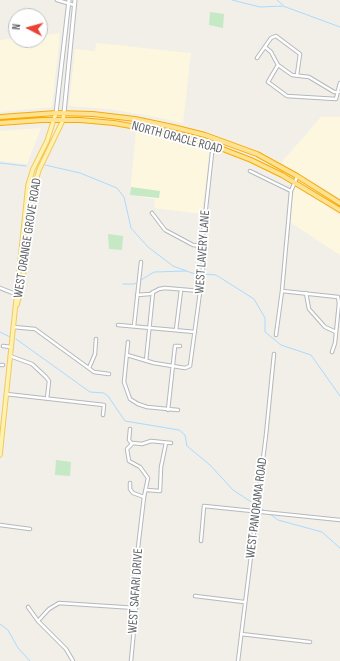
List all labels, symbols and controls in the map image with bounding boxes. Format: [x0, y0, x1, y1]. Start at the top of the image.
north arrow [8, 8, 48, 48]
text: N [10, 23, 23, 30]
street label: NORTH ORACLE ROAD [130, 118, 224, 158]
street label: WEST ORANGE GROVE ROAD [11, 177, 45, 299]
street label: WEST LAVERY LANE [192, 210, 214, 294]
street label: WEST PANORAMA ROAD [243, 457, 271, 559]
street label: WEST SAFARI DRIVE [125, 548, 147, 634]

